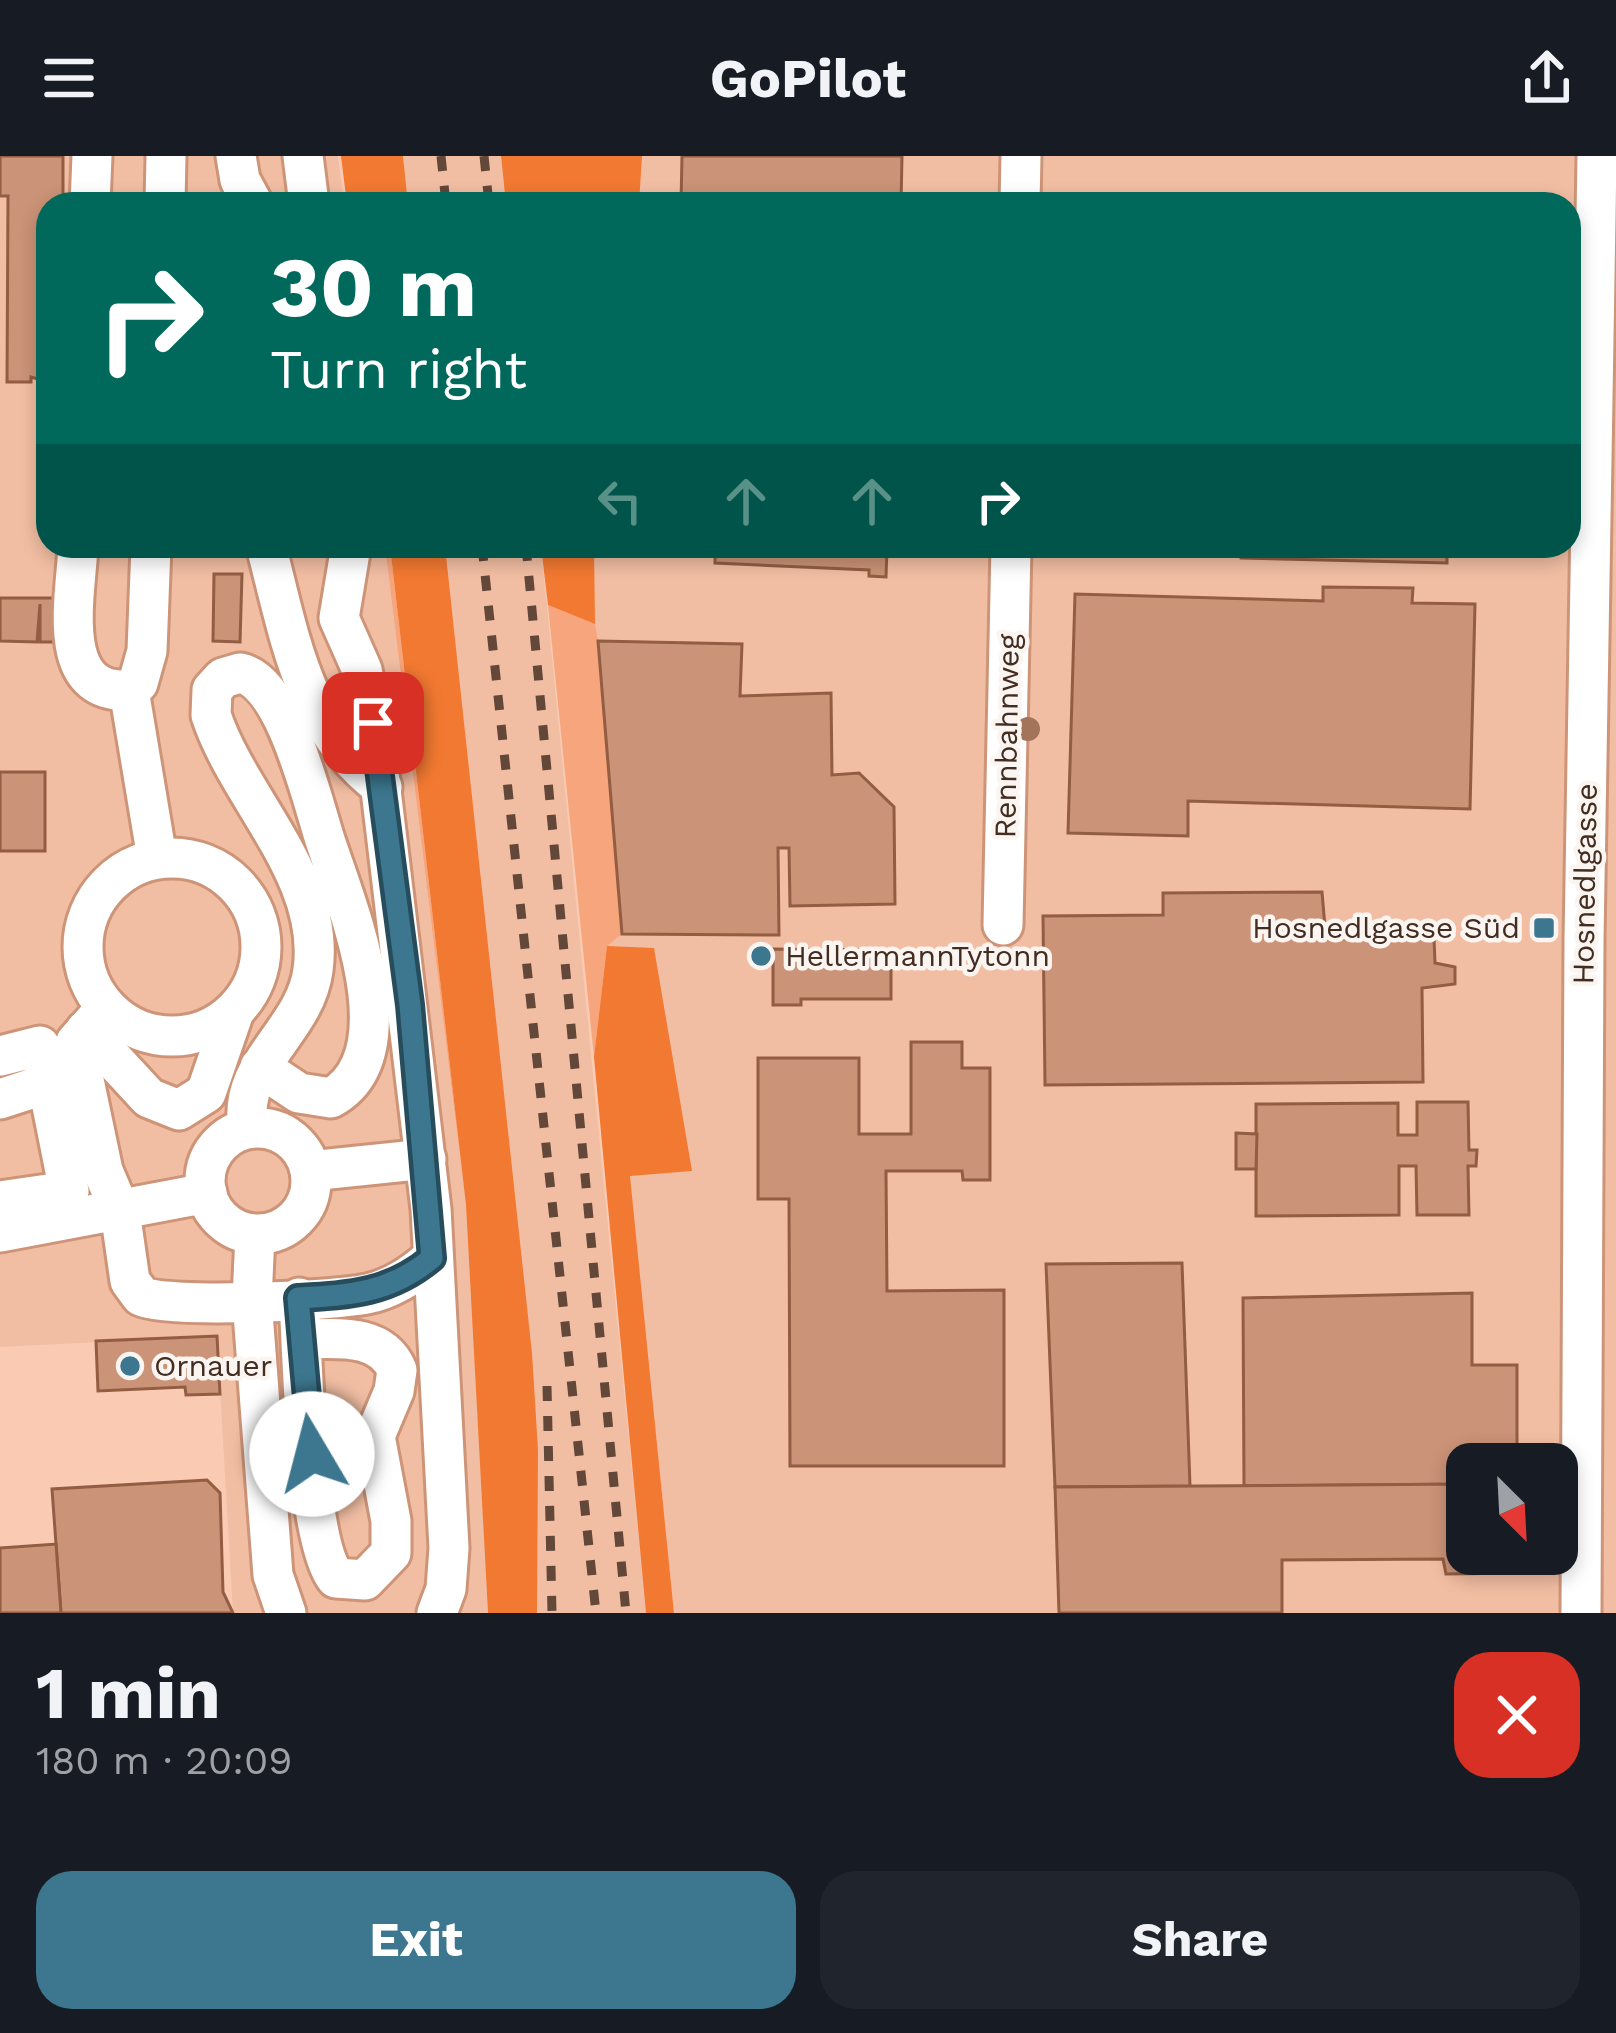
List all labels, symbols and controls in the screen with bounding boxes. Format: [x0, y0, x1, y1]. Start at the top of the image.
icon: menu [36, 45, 102, 111]
icon: share [1514, 45, 1580, 111]
text: GoPilot [710, 47, 906, 110]
text: 30 m [270, 238, 477, 336]
icon: right [72, 240, 228, 396]
text: Turn right [270, 338, 527, 401]
icon: left [587, 468, 653, 534]
icon: ahead [713, 468, 779, 534]
icon: ahead [839, 468, 905, 534]
icon: right [965, 468, 1031, 534]
street label: Rennbahnweg [987, 633, 1026, 839]
pin [322, 672, 424, 774]
icon: arrive [340, 690, 406, 756]
street label: Hosnedlgasse [1565, 783, 1604, 985]
place label: Hosnedlgasse Süd [1252, 910, 1520, 945]
marker: Hosnedlgasse Süd [1531, 915, 1557, 941]
place label: HellermannTytonn [785, 938, 1050, 973]
marker: HellermannTytonn [748, 943, 774, 969]
place label: Ornauer [154, 1348, 272, 1383]
marker: Ornauer [117, 1353, 143, 1379]
position arrow [249, 1391, 375, 1517]
north arrow [1446, 1443, 1578, 1575]
map controls [1446, 1443, 1578, 1575]
text: 1 min [36, 1651, 221, 1735]
button: close [1454, 1652, 1580, 1778]
text: 180 m · 20:09 [36, 1738, 292, 1783]
button: Exit [36, 1871, 796, 2009]
button: Share [820, 1871, 1580, 2009]

